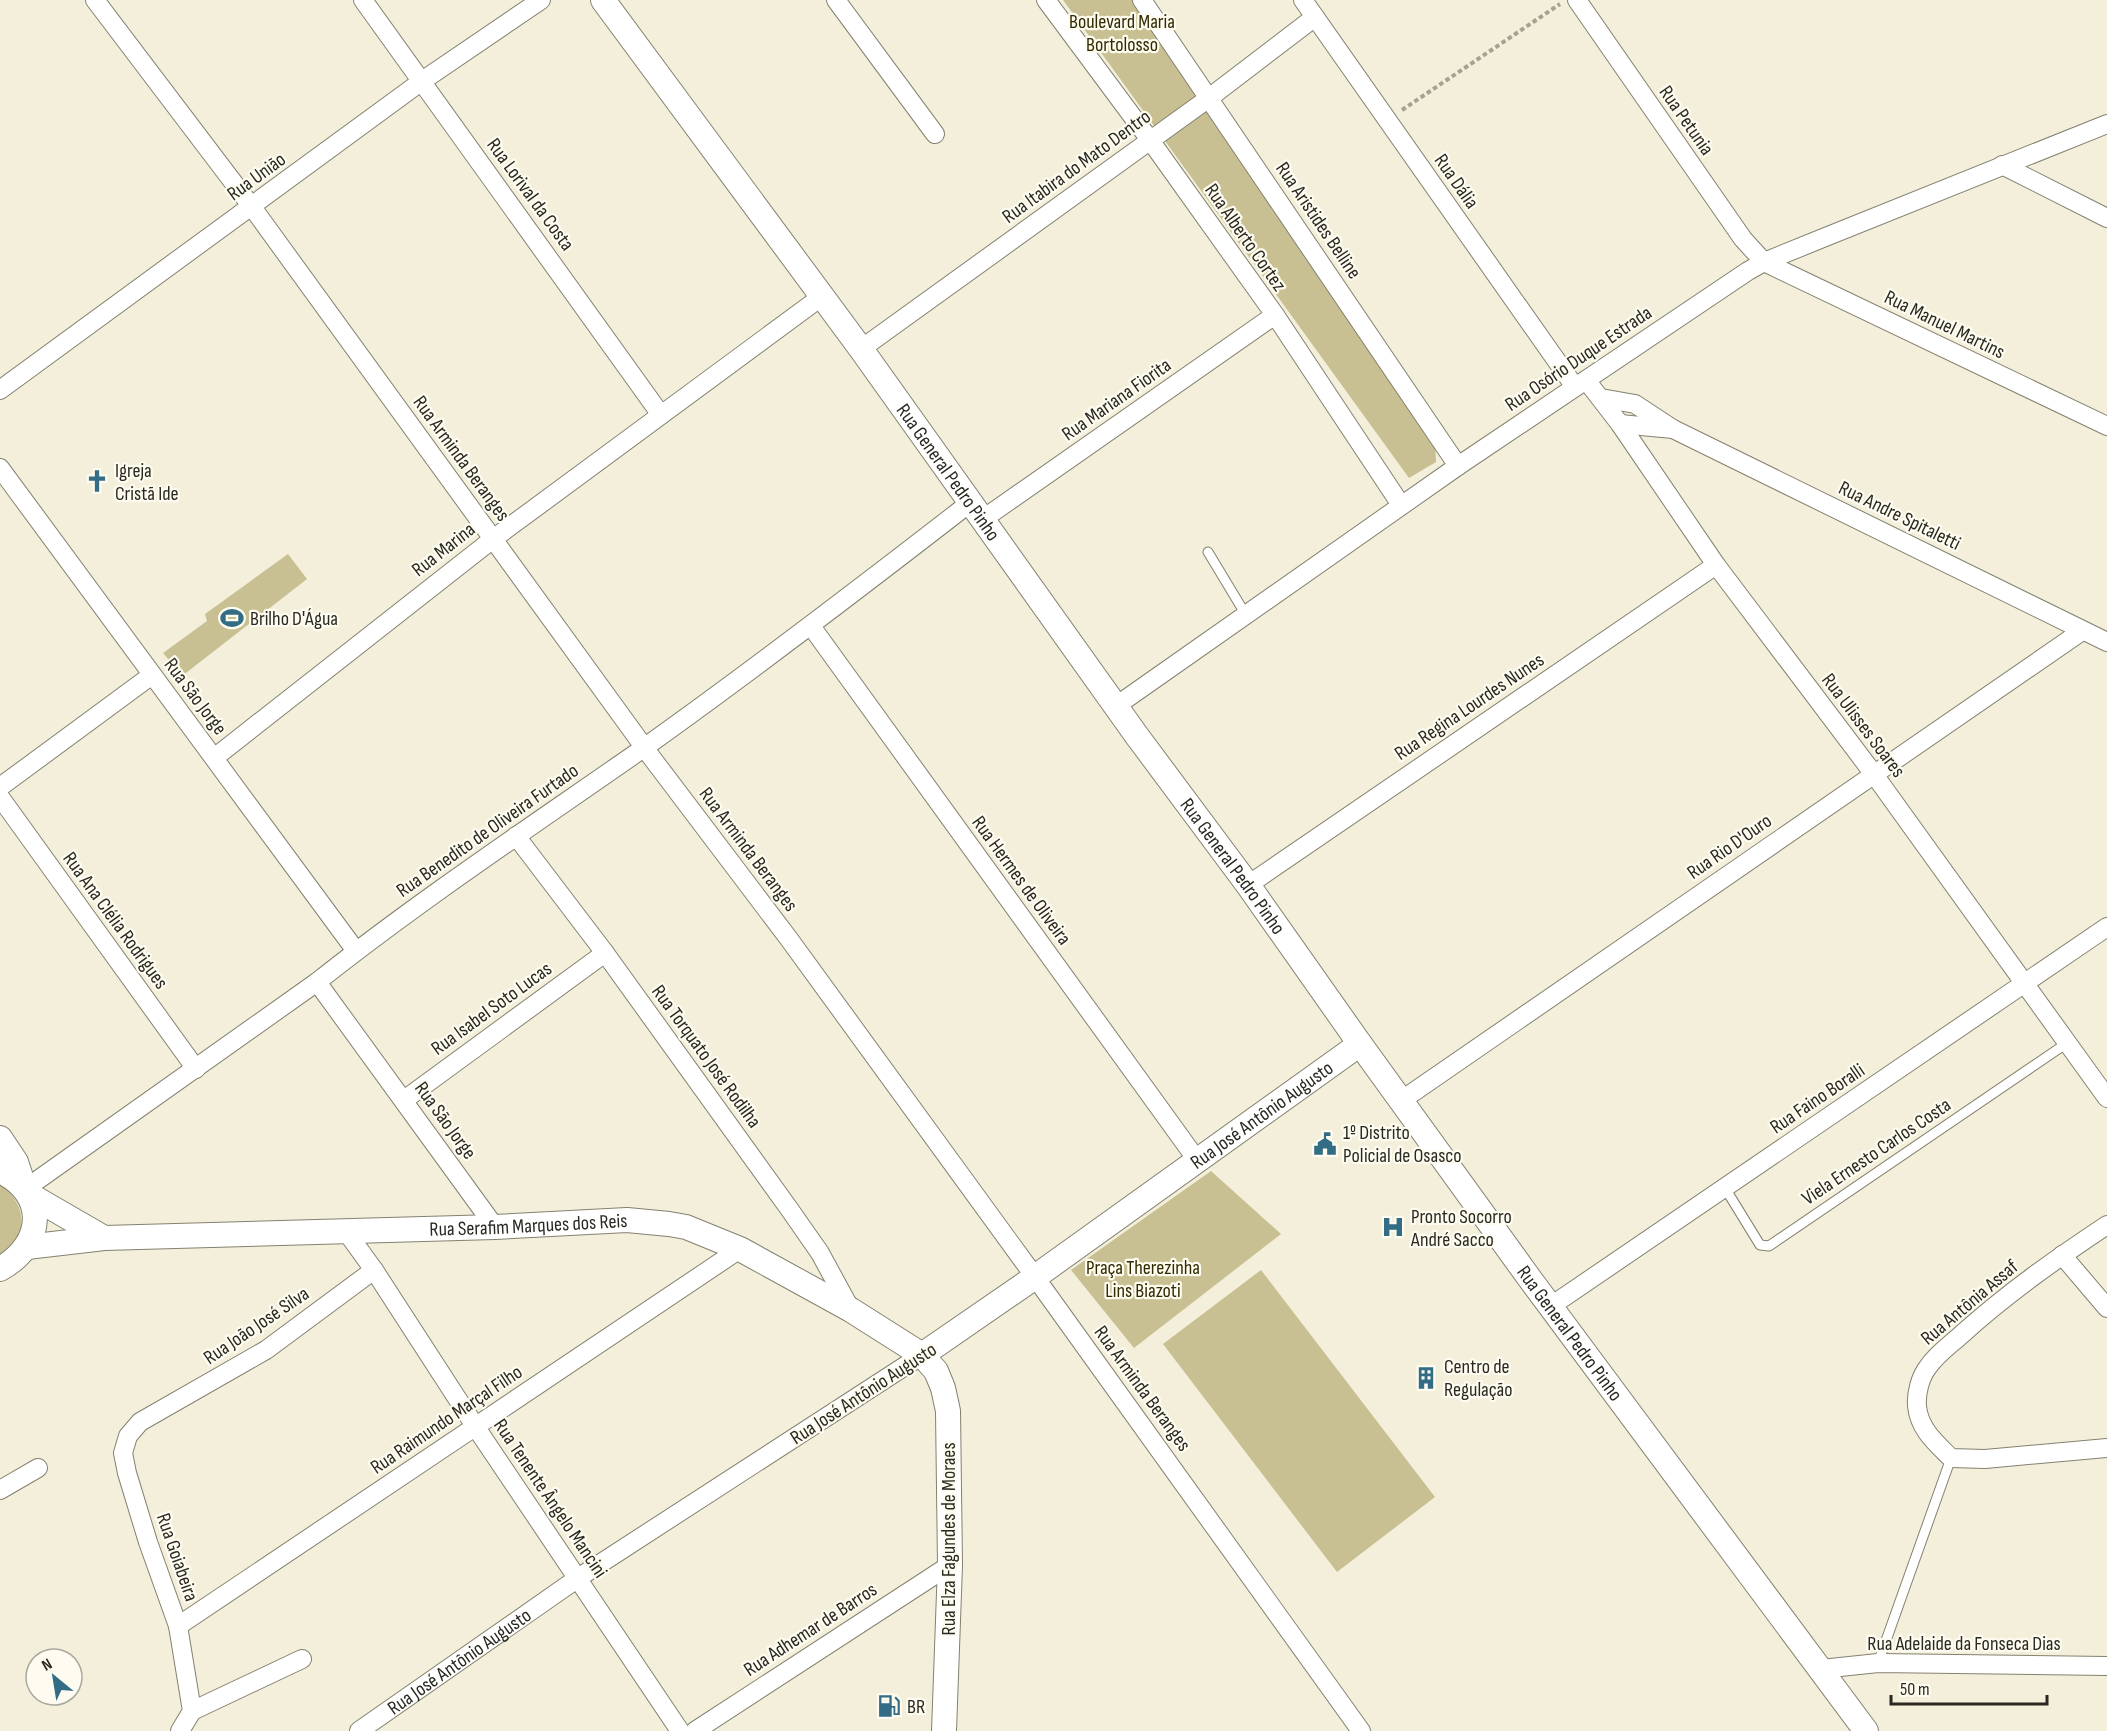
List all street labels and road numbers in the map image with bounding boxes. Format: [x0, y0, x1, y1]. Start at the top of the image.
street label: Rua Petunia [1654, 81, 1719, 160]
street label: Rua Itabira do Mato Dentro [998, 105, 1156, 229]
street label: Rua Lorival da Costa [481, 134, 579, 256]
street label: Rua União [223, 148, 291, 206]
street label: Rua Dália [1429, 150, 1484, 214]
street label: Rua Aristides Belline [1270, 158, 1366, 284]
street label: Rua Alberto Cortez [1199, 179, 1291, 296]
street label: Rua Manuel Martins [1880, 285, 2009, 364]
street label: Rua Osório Duque Estrada [1501, 301, 1656, 417]
street label: Rua Mariana Fiorita [1057, 353, 1176, 446]
street label: Rua Arminda Beranges [408, 391, 515, 526]
street label: Rua General Pedro Pinho [891, 399, 1005, 546]
street label: Rua Andre Spitaletti [1835, 476, 1965, 556]
street label: Rua Marina [407, 518, 480, 582]
street label: Rua Regina Lourdes Nunes [1390, 648, 1549, 766]
street label: Rua São Jorge [159, 654, 232, 740]
street label: Rua Ulisses Soares [1816, 669, 1910, 782]
street label: Rua Benedito de Oliveira Furtado [392, 759, 583, 903]
street label: Rua Arminda Beranges [694, 783, 803, 916]
street label: Rua General Pedro Pinho [1175, 794, 1290, 939]
street label: Rua Rio D'Ouro [1683, 809, 1777, 885]
street label: Rua Hermes de Oliveira [966, 811, 1076, 950]
street label: Rua Ana Clélia Rodrigues [57, 847, 173, 994]
street label: Rua Isabel Soto Lucas [427, 957, 557, 1061]
street label: Rua Torquato José Rodilha [646, 980, 766, 1133]
street label: Rua José Antônio Augusto [1186, 1056, 1338, 1175]
street label: Rua Faino Boralli [1766, 1058, 1869, 1139]
street label: Rua São Jorge [409, 1077, 481, 1164]
street label: Viela Ernesto Carlos Costa [1798, 1093, 1956, 1211]
street label: Rua Serafim Marques dos Reis [429, 1209, 628, 1242]
street label: Rua Antônia Assaf [1916, 1255, 2023, 1350]
street label: Rua General Pedro Pinho [1511, 1261, 1628, 1406]
street label: Rua João José Silva [199, 1282, 314, 1370]
street label: Rua Arminda Beranges [1089, 1321, 1196, 1456]
street label: Rua José Antônio Augusto [786, 1338, 941, 1450]
street label: Rua Raimundo Marçal Filho [366, 1360, 527, 1480]
street label: Rua Tenente Ângelo Mancini [488, 1415, 612, 1583]
street label: Rua Elza Fagundes de Moraes [937, 1442, 961, 1636]
street label: Rua Goiabeira [151, 1510, 203, 1604]
street label: Rua Adhemar de Barros [739, 1578, 882, 1682]
street label: Rua José Antônio Augusto [383, 1603, 536, 1720]
street label: Rua Adelaide da Fonseca Dias [1867, 1632, 2061, 1656]

